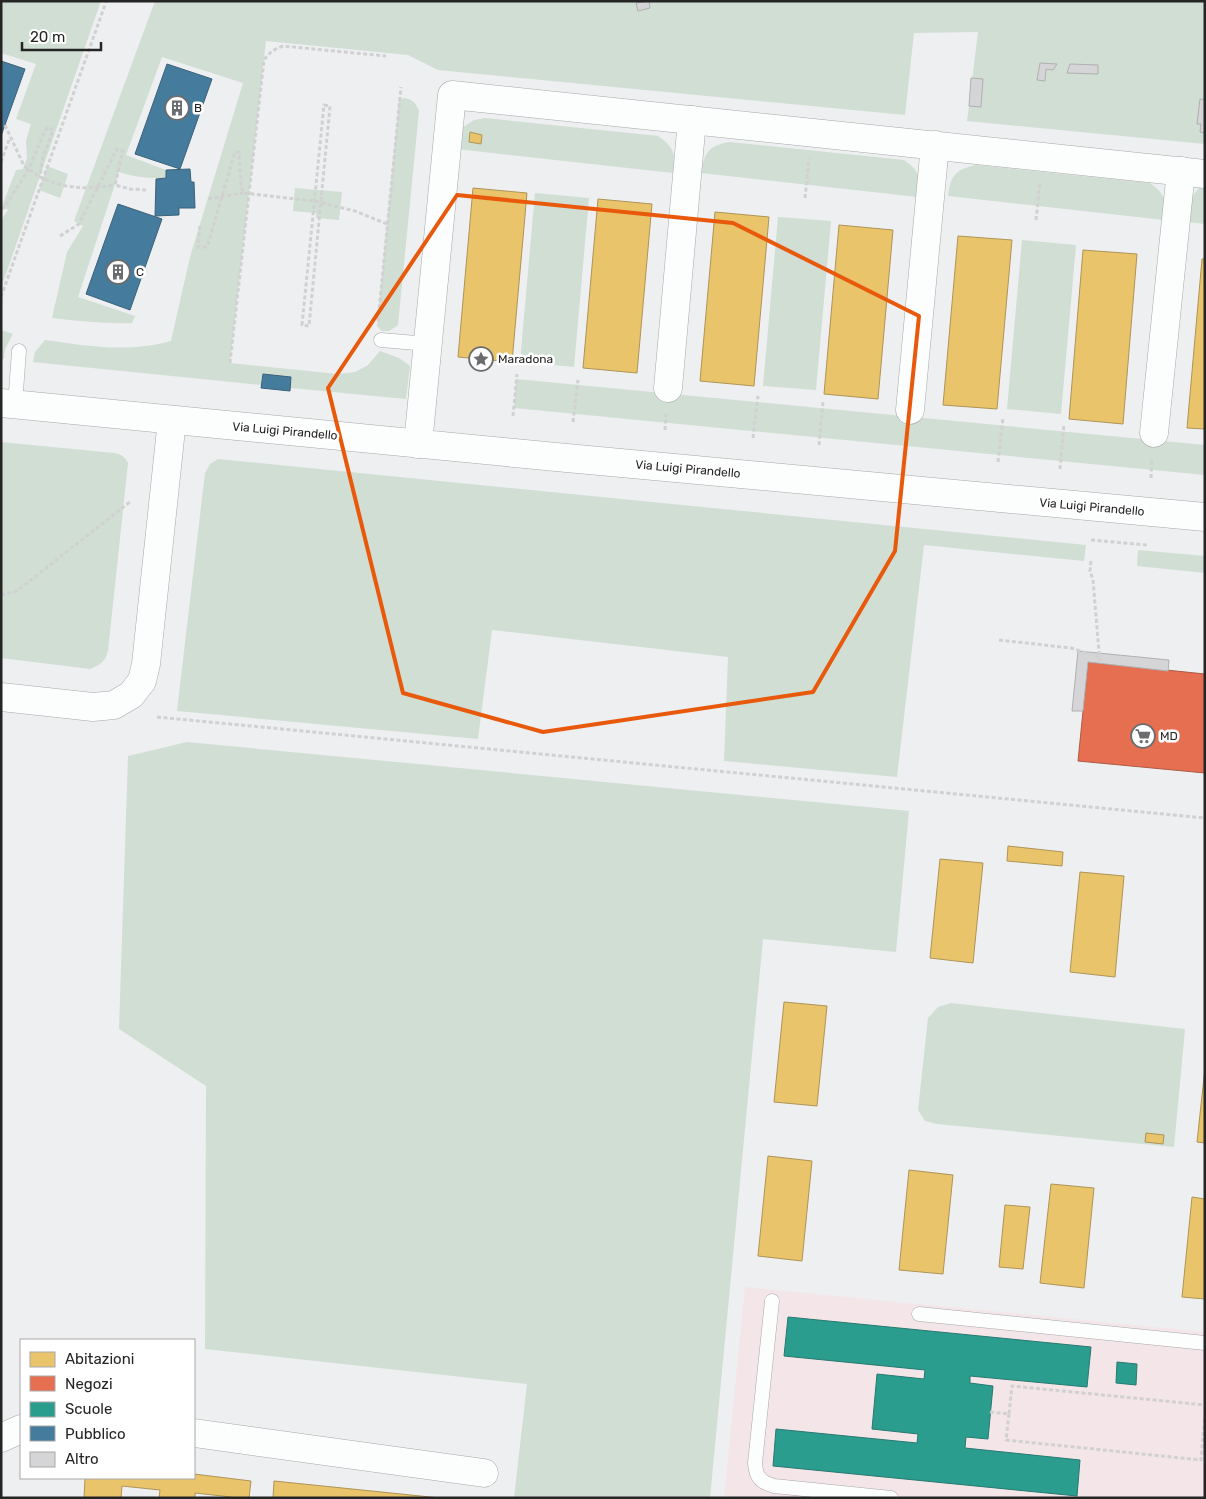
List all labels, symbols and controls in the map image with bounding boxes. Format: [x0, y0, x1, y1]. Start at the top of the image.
scale bar [22, 20, 101, 52]
text: 20 m [30, 28, 65, 46]
building icon: B [164, 95, 190, 121]
place label: B [194, 101, 202, 115]
building icon: C [105, 259, 131, 285]
place label: C [136, 265, 144, 279]
place icon: Maradona [468, 346, 494, 372]
place label: Maradona [498, 352, 553, 366]
street label: Via Luigi Pirandello [232, 419, 338, 443]
street label: Via Luigi Pirandello [635, 457, 741, 481]
street label: Via Luigi Pirandello [1039, 495, 1145, 519]
supermarket icon: MD [1130, 723, 1156, 749]
place label: MD [1160, 729, 1178, 743]
legend [20, 1339, 195, 1479]
text: Abitazioni [65, 1350, 134, 1368]
text: Negozi [65, 1375, 113, 1393]
text: Scuole [65, 1400, 112, 1418]
text: Pubblico [65, 1425, 126, 1443]
text: Altro [65, 1450, 99, 1468]

